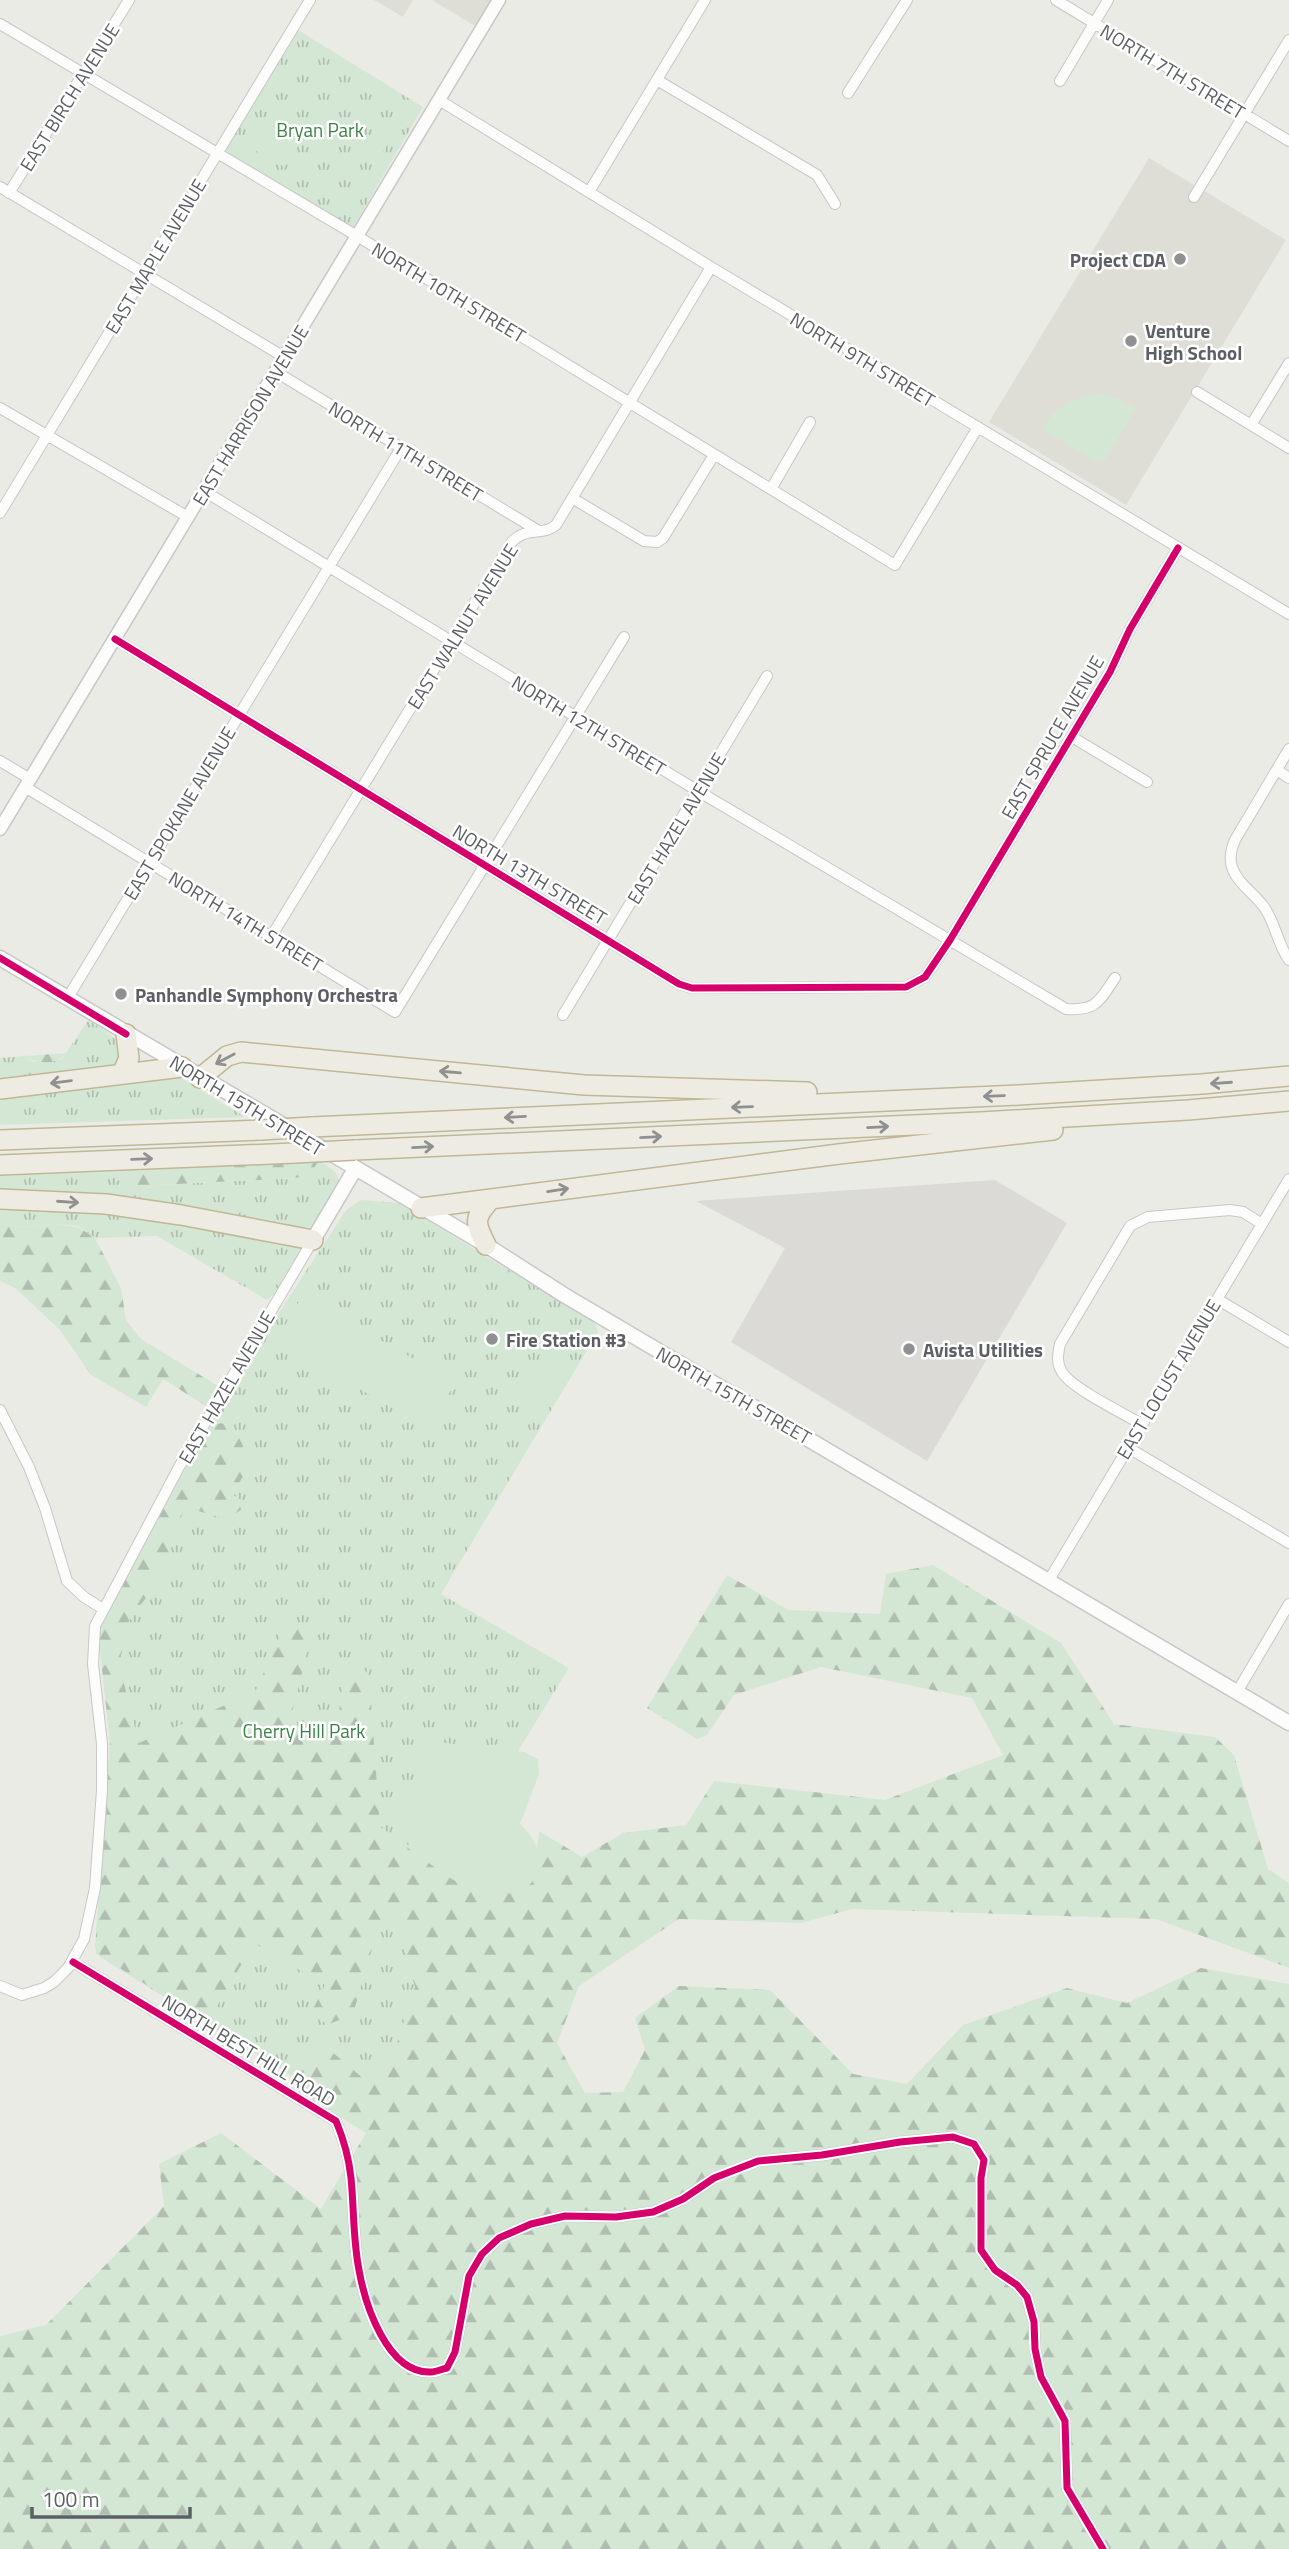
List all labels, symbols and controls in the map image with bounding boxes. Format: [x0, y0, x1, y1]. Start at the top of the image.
street label: NORTH 7TH STREET [1095, 16, 1251, 126]
street label: EAST BIRCH AVENUE [12, 17, 126, 177]
park label: Bryan Park [276, 115, 364, 144]
street label: EAST MAPLE AVENUE [97, 173, 213, 339]
street label: NORTH 10TH STREET [366, 234, 532, 350]
place label: Project CDA [1070, 245, 1167, 274]
marker: Project CDA [1172, 251, 1188, 267]
street label: NORTH 9TH STREET [785, 304, 941, 414]
place label: Venture High School [1145, 316, 1242, 367]
street label: EAST HARRISON AVENUE [184, 319, 316, 511]
marker: Venture High School [1123, 333, 1139, 349]
street label: NORTH 11TH STREET [323, 393, 489, 509]
street label: EAST WALNUT AVENUE [399, 538, 525, 714]
street label: EAST SPRUCE AVENUE [993, 650, 1111, 824]
street label: NORTH 12TH STREET [506, 667, 672, 783]
street label: EAST SPOKANE AVENUE [116, 721, 242, 905]
street label: EAST HAZEL AVENUE [619, 747, 733, 909]
street label: NORTH 13TH STREET [447, 816, 613, 932]
street label: NORTH 14TH STREET [163, 863, 329, 979]
place label: Panhandle Symphony Orchestra [135, 980, 398, 1009]
marker: Panhandle Symphony Orchestra [113, 986, 129, 1002]
street label: NORTH 15TH STREET [164, 1047, 330, 1163]
one-way arrow [216, 1052, 236, 1066]
one-way arrow [439, 1065, 462, 1078]
one-way arrow [50, 1075, 73, 1088]
one-way arrow [1210, 1077, 1233, 1090]
one-way arrow [983, 1090, 1006, 1103]
one-way arrow [731, 1100, 754, 1113]
one-way arrow [504, 1111, 527, 1124]
one-way arrow [866, 1120, 889, 1133]
one-way arrow [639, 1130, 661, 1143]
one-way arrow [412, 1141, 435, 1154]
one-way arrow [130, 1153, 153, 1166]
one-way arrow [546, 1183, 569, 1196]
one-way arrow [56, 1196, 79, 1209]
street label: EAST LOCUST AVENUE [1109, 1293, 1227, 1465]
street label: EAST HAZEL AVENUE [170, 1305, 282, 1469]
place label: Fire Station #3 [506, 1325, 627, 1354]
marker: Fire Station #3 [484, 1331, 500, 1347]
place label: Avista Utilities [923, 1335, 1043, 1364]
street label: NORTH 15TH STREET [651, 1339, 817, 1451]
marker: Avista Utilities [901, 1341, 917, 1357]
park label: Cherry Hill Park [243, 1716, 365, 1745]
street label: NORTH BEST HILL ROAD [157, 1987, 341, 2113]
scale bar [32, 2476, 189, 2520]
text: 100 m [42, 2483, 99, 2515]

